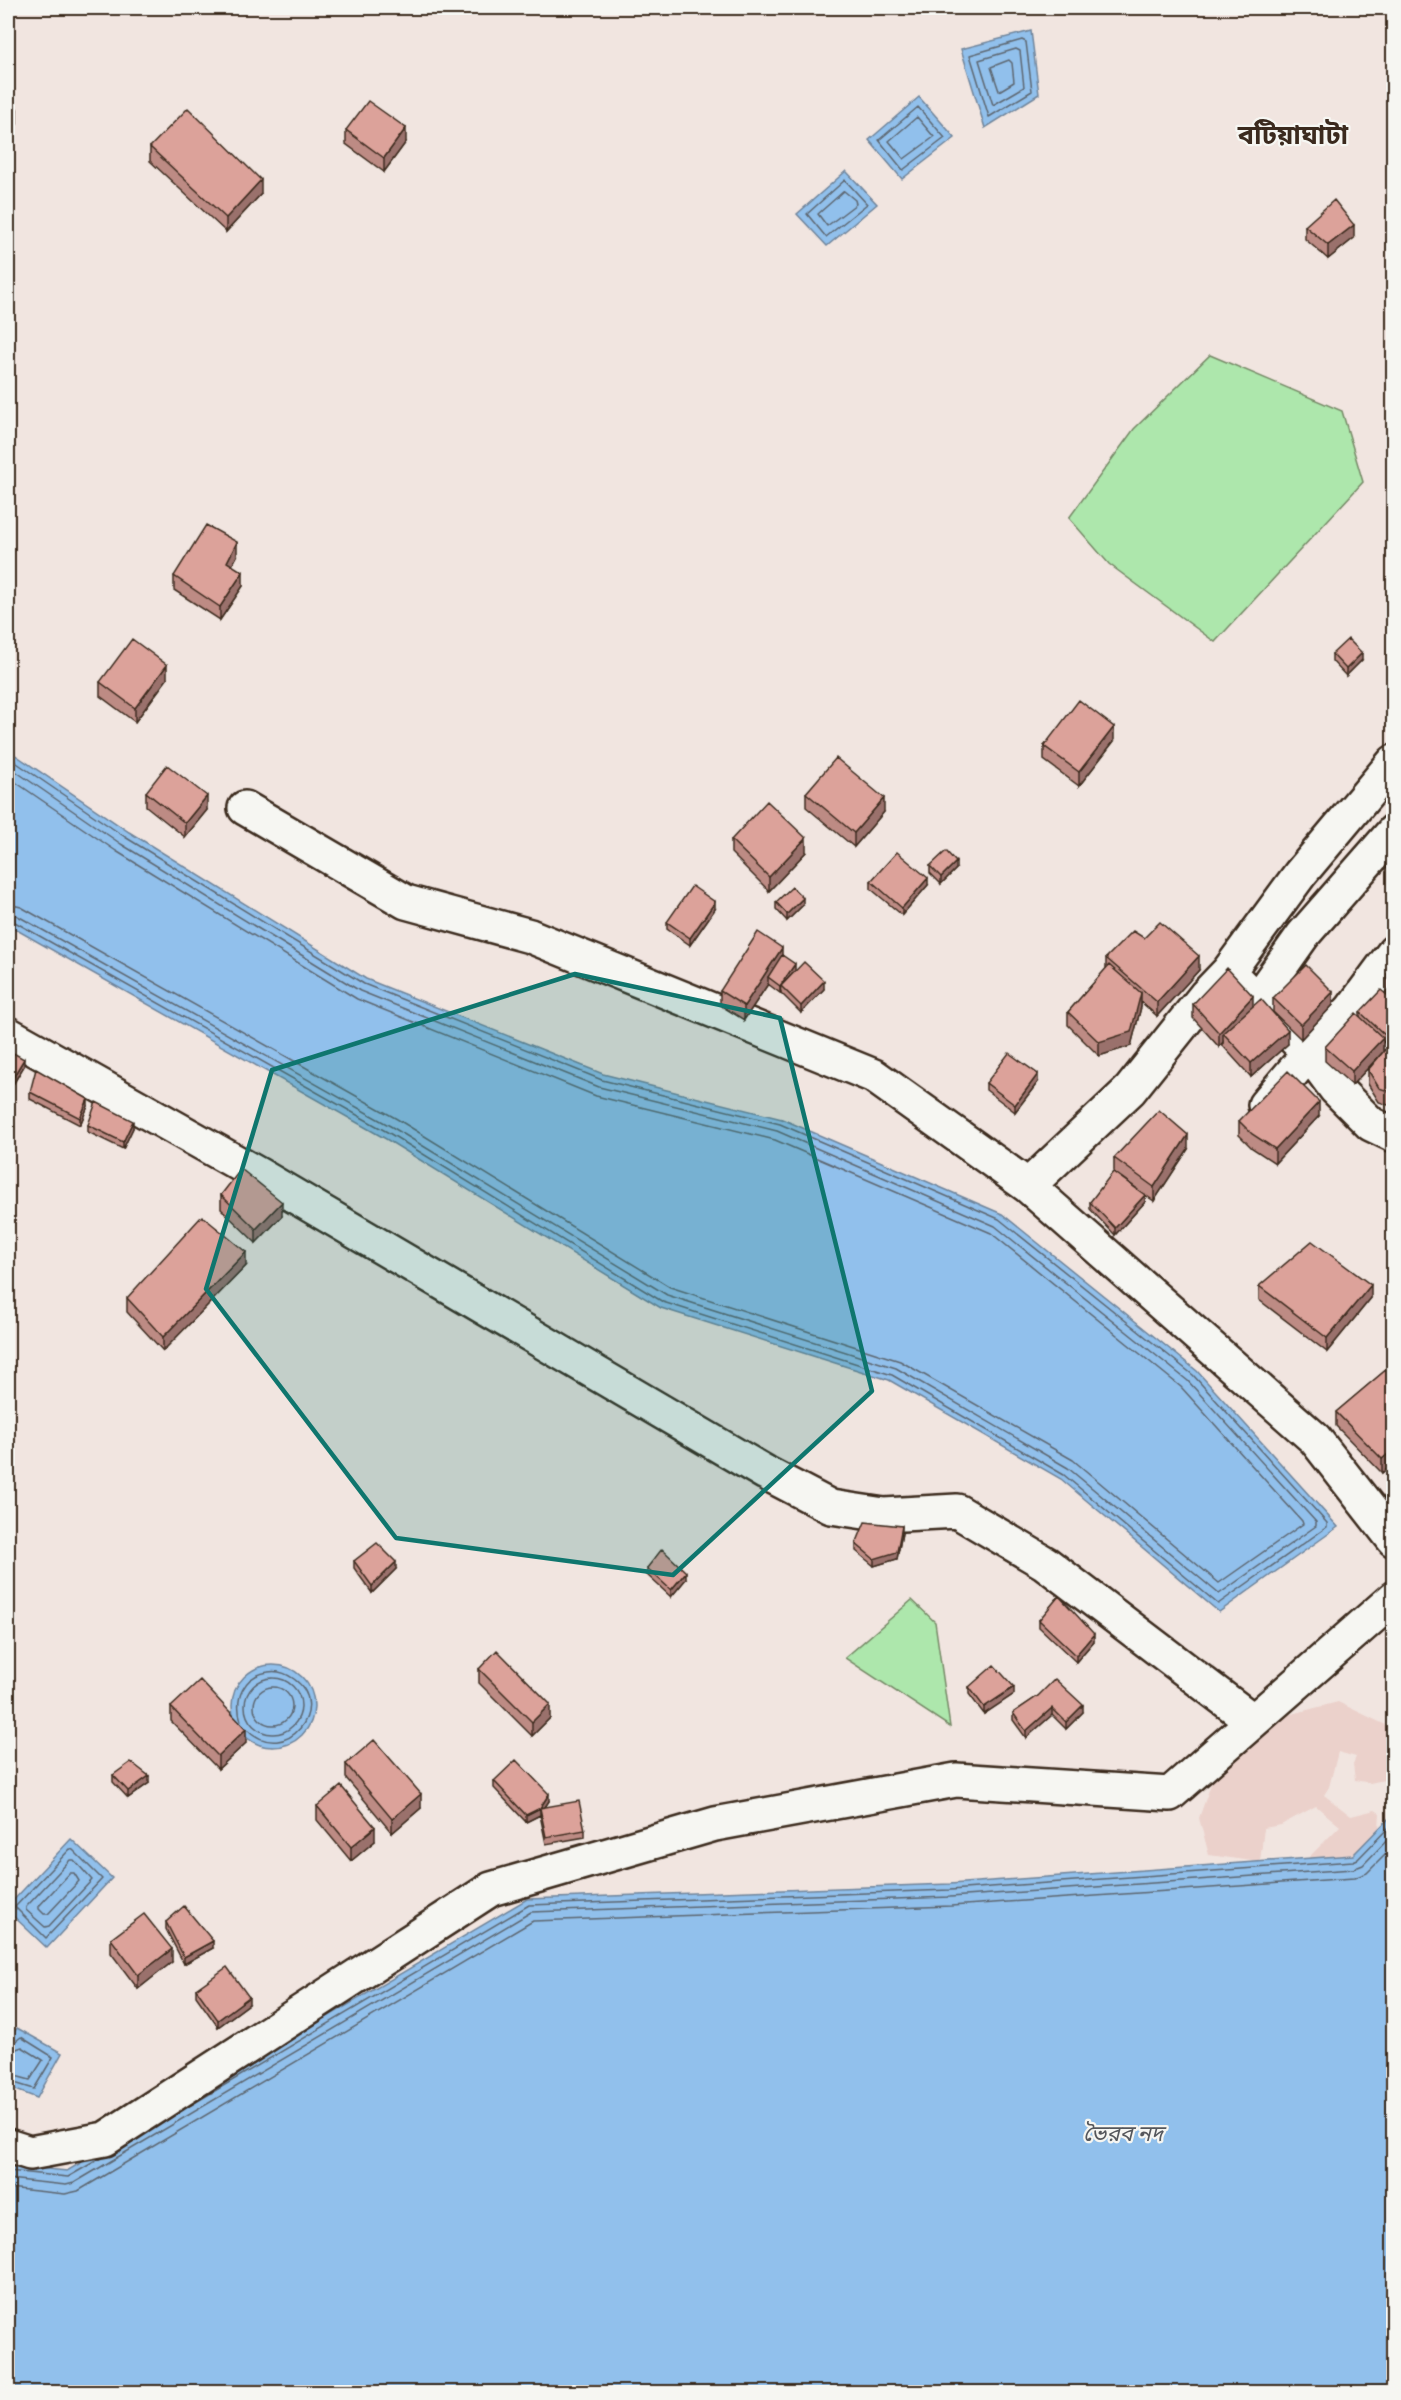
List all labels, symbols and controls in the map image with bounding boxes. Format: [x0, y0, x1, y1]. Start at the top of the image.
district label: বটিয়াঘাটা [1237, 118, 1349, 151]
water label: ভৈরব নদ [1083, 2120, 1167, 2147]

